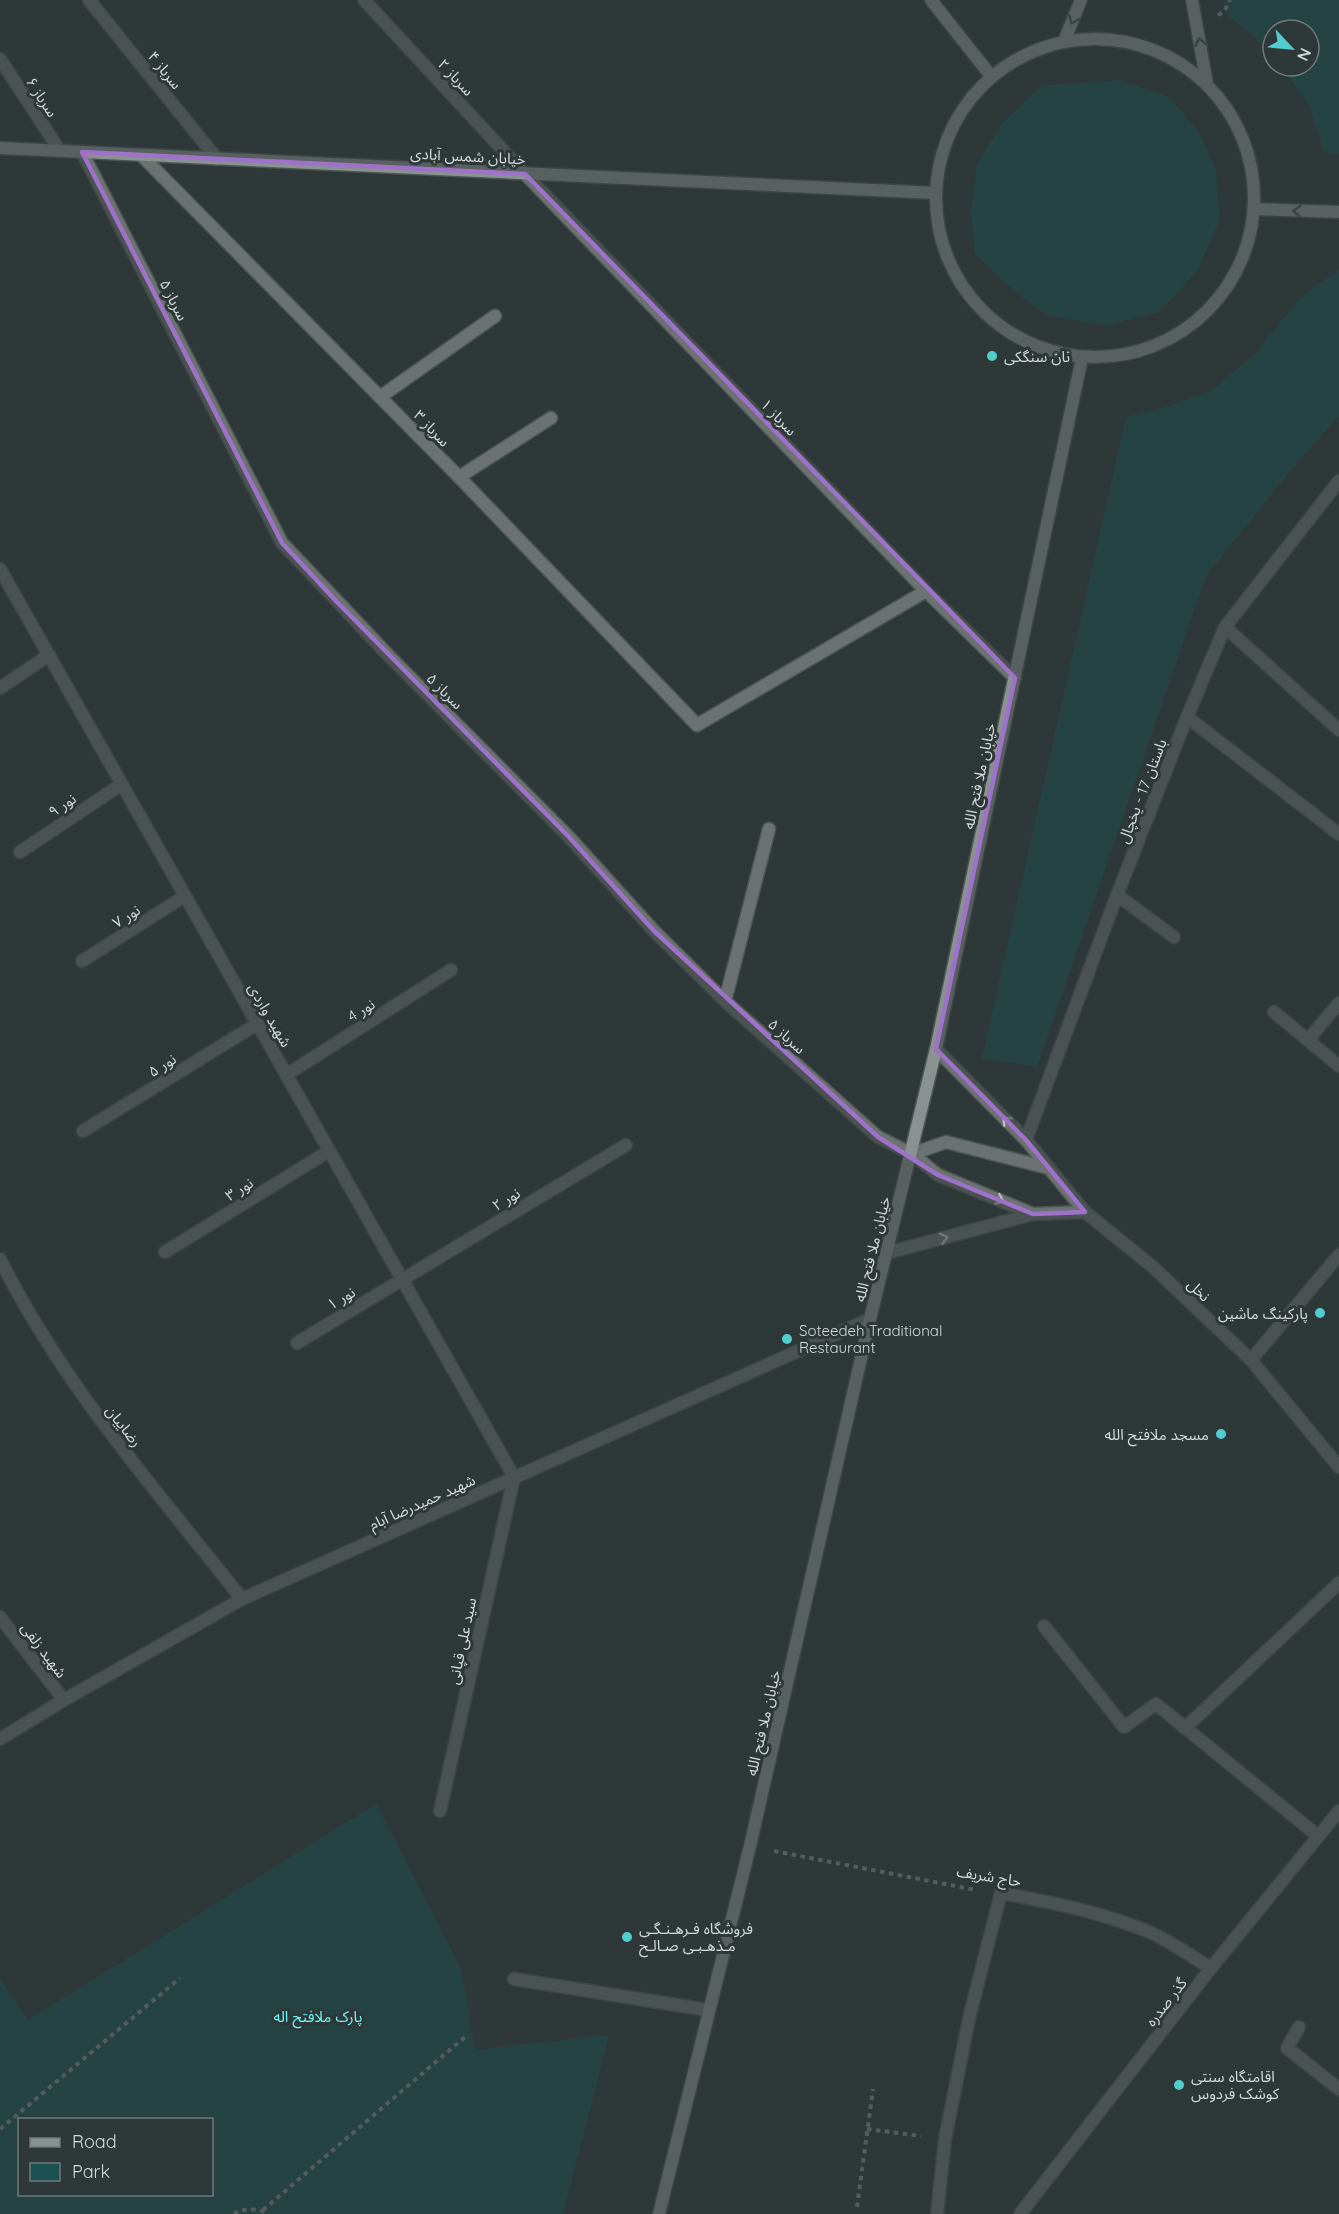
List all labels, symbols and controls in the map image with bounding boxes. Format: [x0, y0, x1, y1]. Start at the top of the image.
one-way arrow [1068, 14, 1080, 25]
north arrow [1261, 18, 1321, 78]
one-way arrow [1194, 37, 1206, 47]
text: N [1293, 45, 1316, 64]
street label: سرباز ۴ [144, 47, 186, 93]
street label: سرباز ۲ [434, 54, 478, 100]
street label: سرباز ۶ [22, 73, 62, 121]
street label: خیابان شمس آبادی [410, 143, 526, 169]
one-way arrow [1292, 204, 1301, 217]
street label: سرباز ۵ [156, 276, 193, 324]
place label: نان سنگکی [1004, 347, 1070, 366]
marker: نان سنگکی [985, 349, 999, 363]
street label: سرباز ۱ [757, 395, 801, 440]
street label: سرباز ۳ [410, 406, 454, 451]
street label: سرباز ۵ [423, 669, 467, 713]
street label: خیابان ملا فتح الله [958, 721, 1002, 831]
street label: باستان 17 - یخچال [1113, 736, 1172, 846]
street label: نور ۹ [45, 789, 79, 821]
street label: نور ۷ [109, 900, 143, 932]
street label: شهید واردی [244, 980, 296, 1051]
street label: نور 4 [344, 994, 378, 1026]
street label: سرباز ۵ [764, 1014, 810, 1058]
street label: نور ۵ [145, 1049, 179, 1081]
one-way arrow [1002, 1116, 1013, 1127]
street label: نور ۳ [222, 1173, 256, 1205]
street label: نور ۲ [489, 1183, 523, 1215]
one-way arrow [994, 1193, 1005, 1205]
street label: خیابان ملا فتح الله [850, 1194, 897, 1304]
one-way arrow [938, 1232, 948, 1245]
street label: نخل [1184, 1275, 1214, 1305]
street label: نور ۱ [324, 1282, 358, 1314]
place label: پارکینگ ماشین [1218, 1304, 1308, 1324]
marker: پارکینگ ماشین [1313, 1306, 1327, 1320]
place label: Soteedeh Traditional Restaurant [799, 1321, 942, 1357]
marker: Soteedeh Traditional Restaurant [780, 1332, 794, 1346]
street label: رضاییان [102, 1401, 146, 1451]
place label: مسجد ملافتح الله [1104, 1425, 1209, 1447]
marker: مسجد ملافتح الله [1214, 1427, 1228, 1441]
street label: شهید حمیدرضا آبام [366, 1470, 479, 1536]
street label: سید علی قپانی [444, 1596, 482, 1686]
street label: شهید زلفی [17, 1619, 71, 1682]
street label: خیابان ملا فتح الله [742, 1668, 787, 1778]
street label: حاج شریف [955, 1862, 1023, 1893]
place label: فروشگاه فـرهـنـگـی مـذهـبـی صـالـح [639, 1919, 753, 1958]
marker: فروشگاه فـرهـنـگـی مـذهـبـی صـالـح [620, 1930, 634, 1944]
street label: گذر صدره [1141, 1973, 1191, 2030]
park label: پارک ملافتح اله [274, 2007, 362, 2029]
place label: اقامتگاه سنتی کوشک فردوس [1191, 2067, 1280, 2103]
marker: اقامتگاه سنتی کوشک فردوس [1172, 2078, 1186, 2092]
legend [18, 2118, 213, 2196]
text: Road [72, 2130, 117, 2153]
text: Park [72, 2160, 110, 2183]

